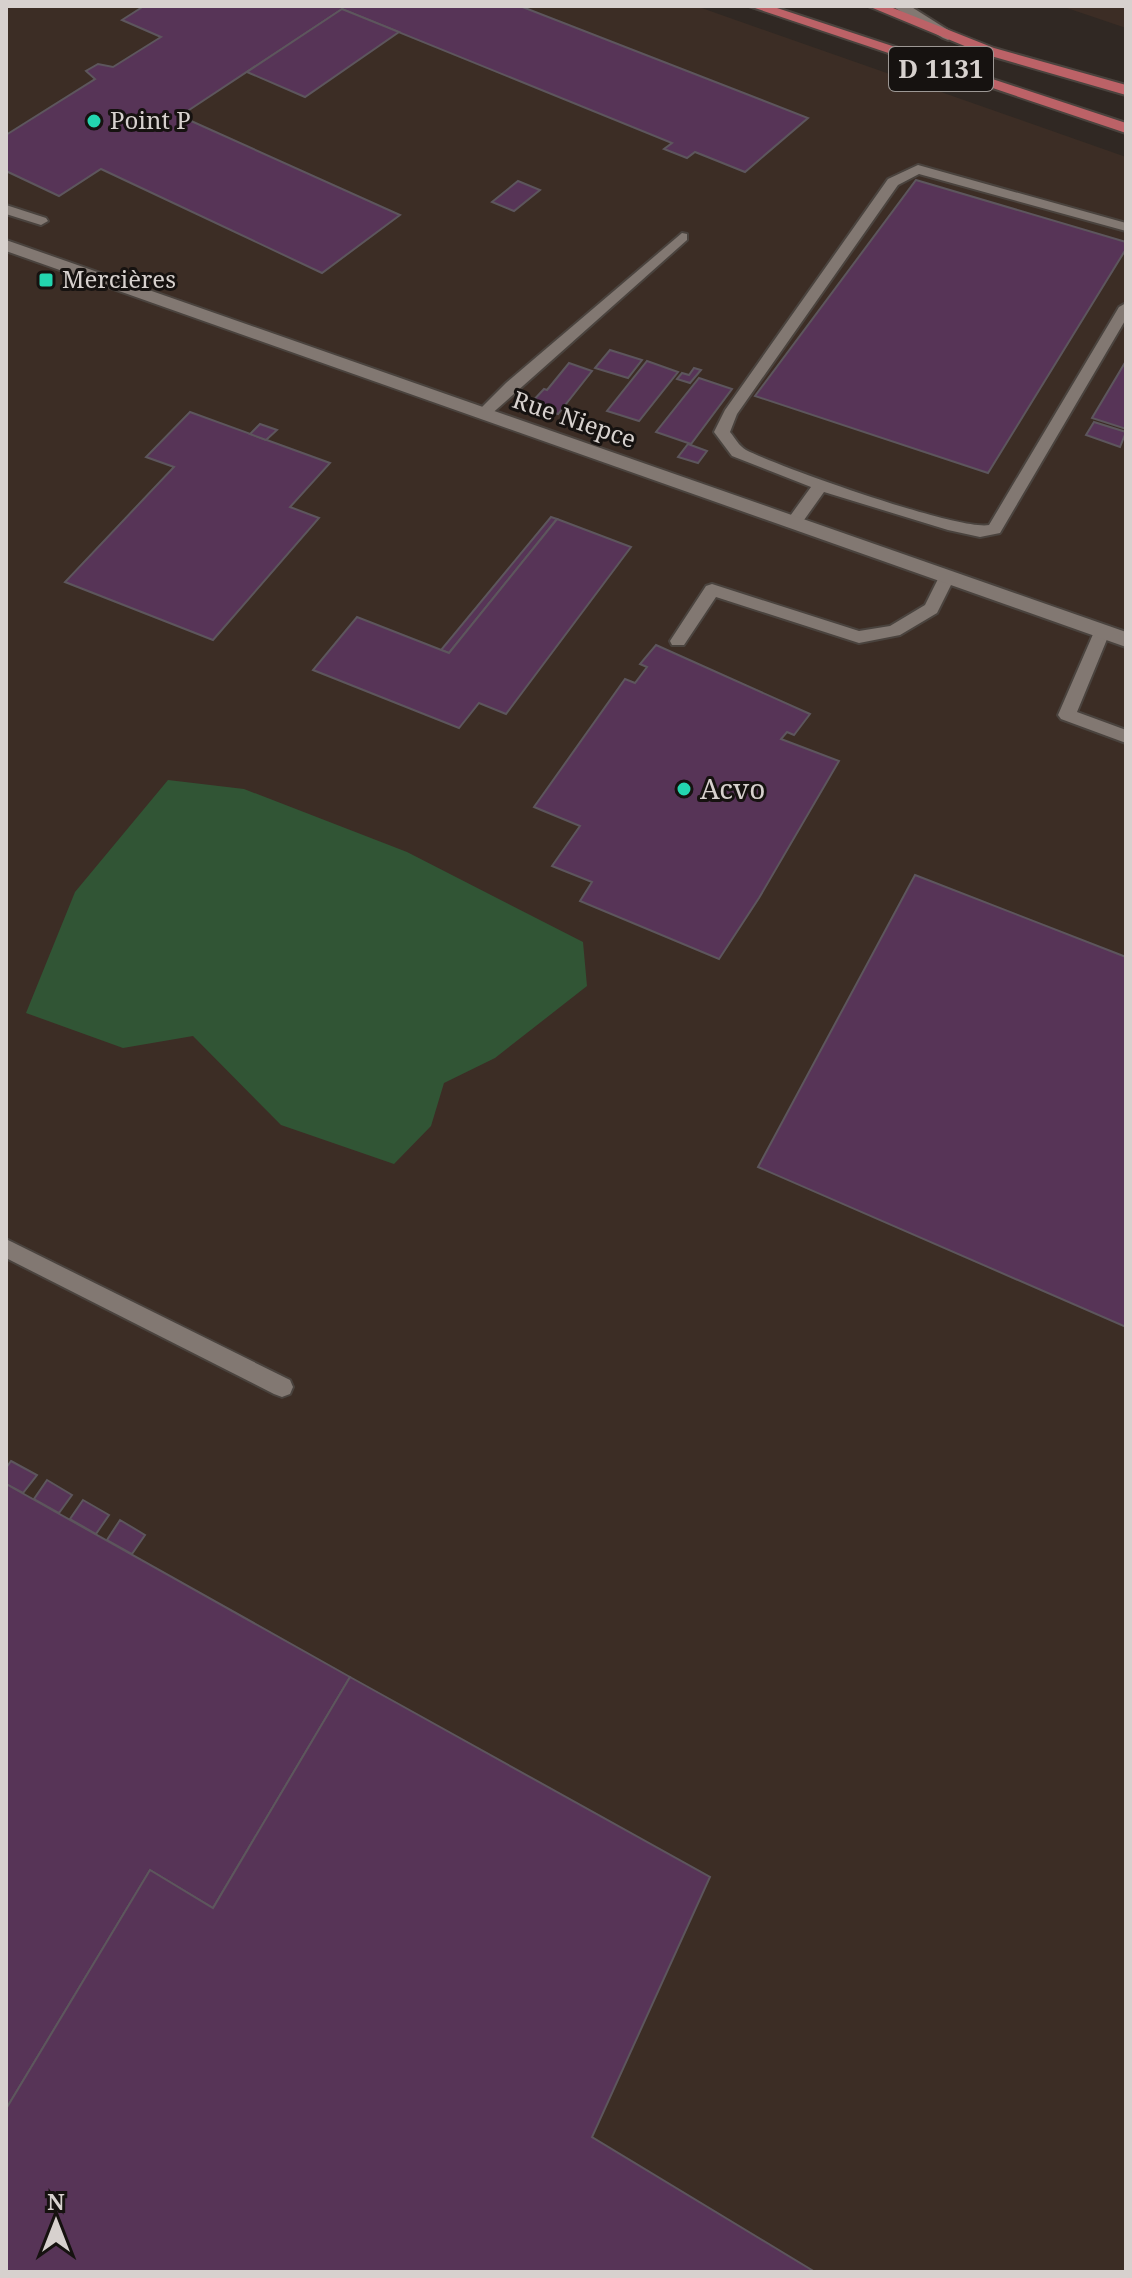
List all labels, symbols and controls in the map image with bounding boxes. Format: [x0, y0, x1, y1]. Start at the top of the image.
road number: D 1131 [889, 47, 993, 91]
place label: Point P [110, 103, 191, 136]
marker: Point P [85, 112, 103, 130]
place label: Mercières [62, 262, 176, 295]
marker: Mercières [37, 271, 55, 289]
street label: Rue Niepce [508, 382, 641, 455]
place label: Acvo [700, 769, 765, 807]
marker: Acvo [675, 780, 693, 798]
north arrow [16, 2182, 96, 2262]
text: N [47, 2186, 65, 2216]

